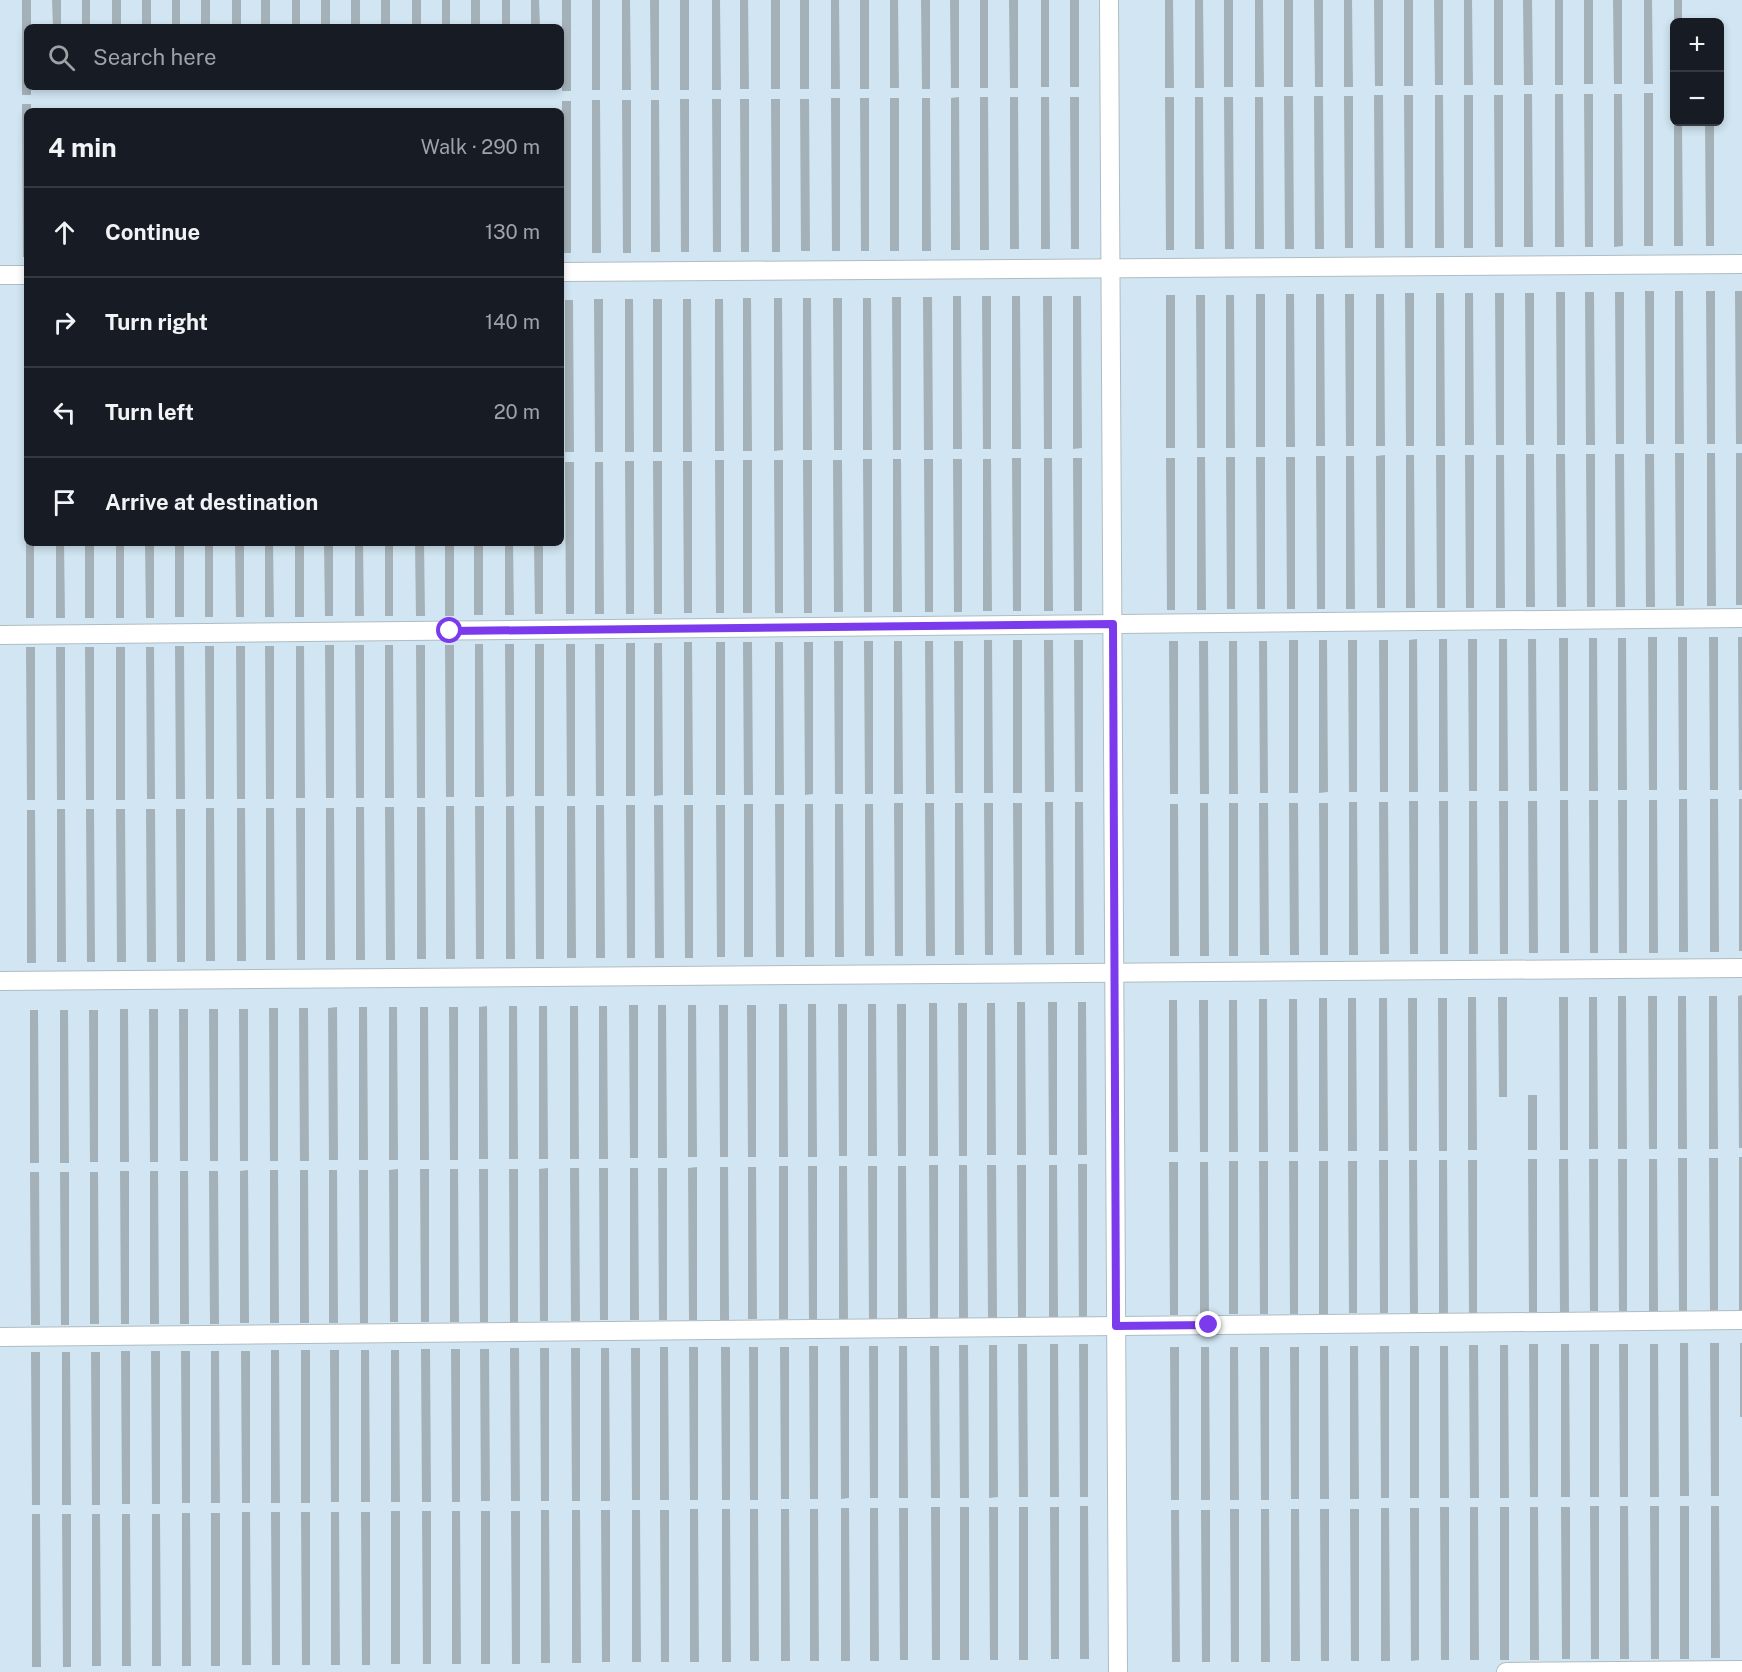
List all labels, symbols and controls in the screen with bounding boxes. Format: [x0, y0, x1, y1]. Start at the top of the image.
map controls [1670, 18, 1724, 126]
button: + [1670, 18, 1724, 72]
search box [24, 24, 564, 90]
icon: search [45, 41, 78, 74]
text: Search here [93, 44, 217, 70]
button: − [1670, 72, 1724, 126]
text: 4 min [48, 132, 117, 163]
text: Walk · 290 m [421, 135, 540, 159]
icon: ahead [48, 216, 81, 249]
text: Continue [105, 219, 200, 245]
text: 130 m [485, 220, 540, 244]
icon: right [48, 306, 81, 339]
text: Turn right [105, 309, 208, 335]
text: 140 m [485, 310, 540, 334]
icon: left [48, 396, 81, 429]
text: Turn left [105, 399, 194, 425]
text: 20 m [494, 400, 540, 424]
icon: arrive [48, 486, 81, 519]
text: Arrive at destination [105, 489, 318, 515]
route start [436, 617, 462, 643]
route end [1195, 1311, 1221, 1337]

